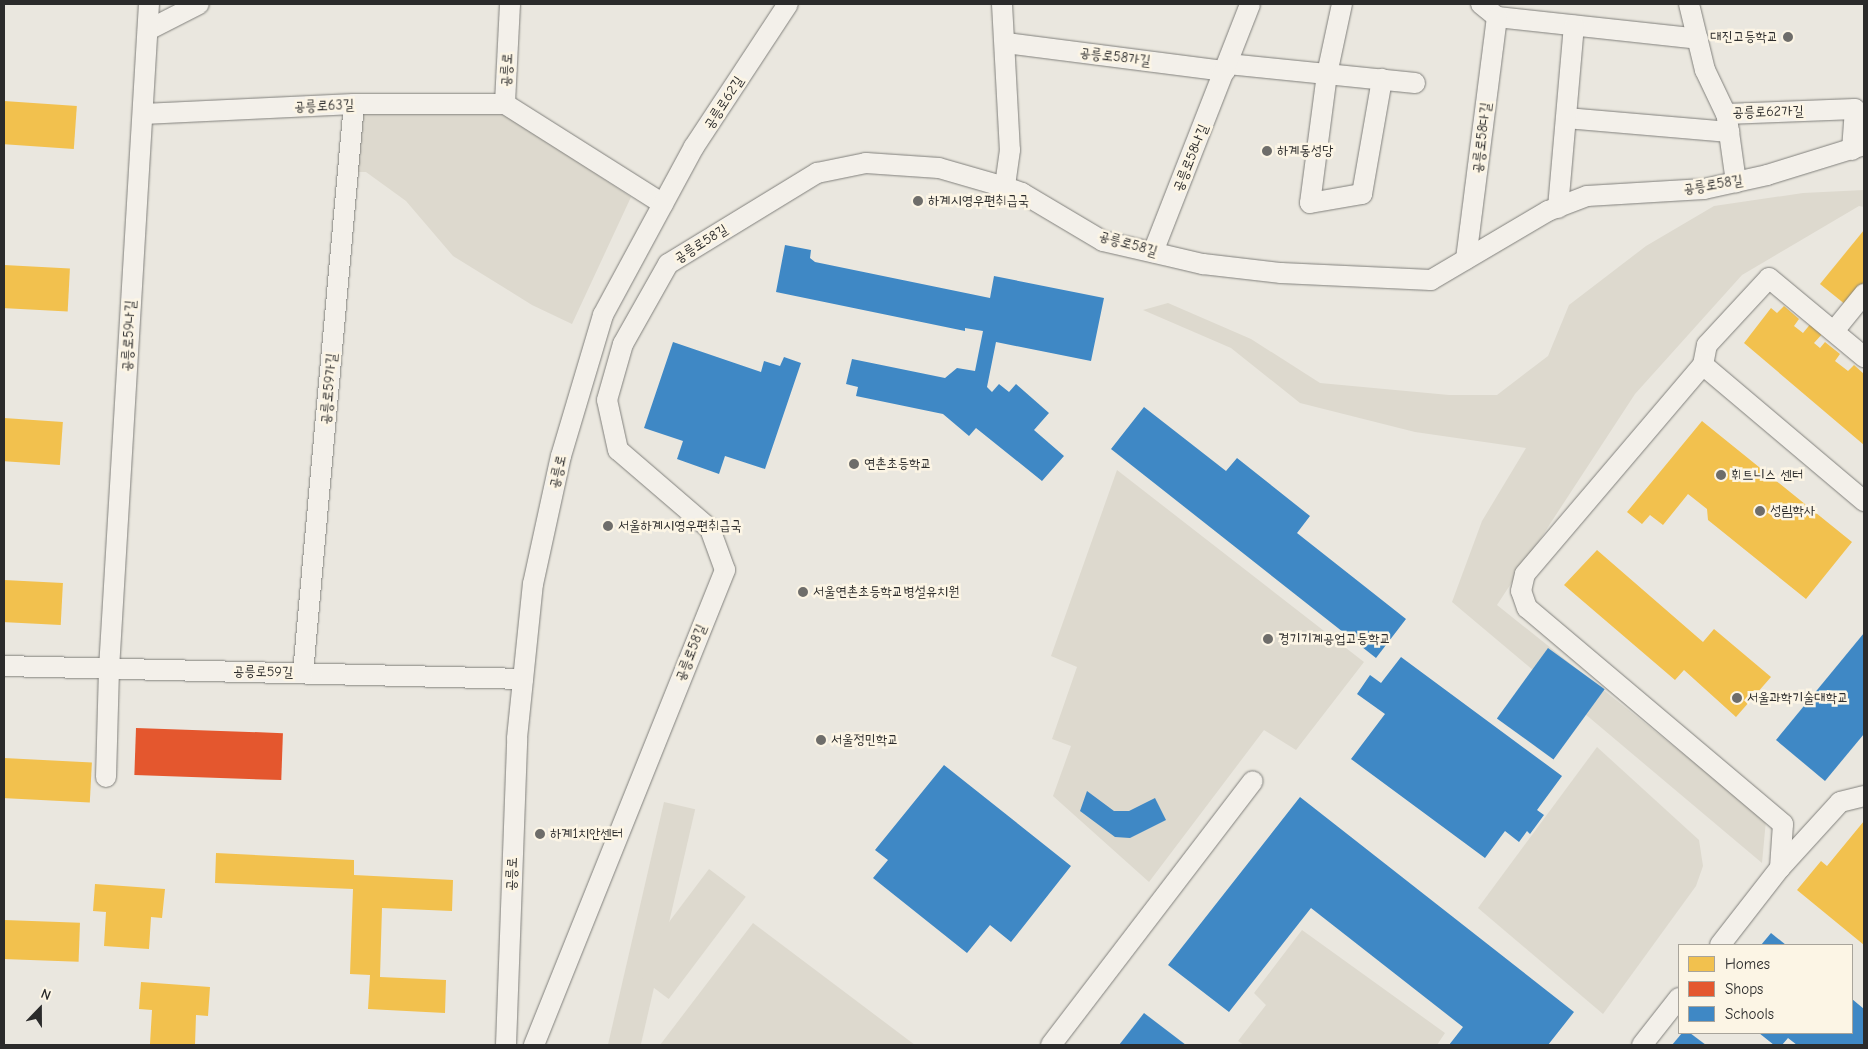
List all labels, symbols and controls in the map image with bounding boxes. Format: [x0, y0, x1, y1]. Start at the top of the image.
place label: 대진고등학교 [1710, 29, 1778, 45]
marker: 대진고등학교 [1782, 31, 1794, 43]
street label: 공릉로58가길 [1079, 44, 1151, 70]
street label: 공릉로 [498, 53, 516, 87]
street label: 공릉로62길 [701, 73, 747, 133]
street label: 공릉로63길 [294, 97, 354, 115]
street label: 공릉로58다길 [1469, 102, 1495, 174]
street label: 공릉로62가길 [1732, 103, 1804, 121]
street label: 공릉로58나길 [1170, 122, 1212, 194]
place label: 하계동성당 [1277, 143, 1333, 159]
marker: 하계동성당 [1261, 145, 1273, 157]
street label: 공릉로58길 [1682, 172, 1744, 198]
place label: 하계시영우편취급국 [928, 193, 1029, 209]
marker: 하계시영우편취급국 [912, 195, 924, 207]
street label: 공릉로58길 [671, 221, 731, 267]
street label: 공릉로58길 [1097, 228, 1159, 260]
street label: 공릉로59나길 [119, 300, 139, 372]
street label: 공릉로59가길 [318, 353, 340, 425]
street label: 공릉로 [546, 454, 570, 490]
place label: 연촌초등학교 [864, 456, 932, 472]
marker: 연촌초등학교 [848, 458, 860, 470]
place label: 휘트니스 센터 [1731, 467, 1803, 483]
marker: 휘트니스 센터 [1715, 469, 1727, 481]
place label: 성림학사 [1770, 503, 1815, 519]
marker: 성림학사 [1754, 505, 1766, 517]
place label: 서울하계시영우편취급국 [618, 518, 742, 534]
marker: 서울하계시영우편취급국 [602, 520, 614, 532]
place label: 서울연촌초등학교병설유치원 [813, 584, 959, 600]
marker: 서울연촌초등학교병설유치원 [797, 586, 809, 598]
street label: 공릉로58길 [672, 622, 710, 684]
place label: 경기기계공업고등학교 [1278, 631, 1391, 647]
marker: 경기기계공업고등학교 [1262, 633, 1274, 645]
street label: 공릉로59길 [233, 663, 293, 681]
place label: 서울과학기술대학교 [1747, 690, 1848, 706]
marker: 서울과학기술대학교 [1731, 692, 1743, 704]
place label: 서울정민학교 [831, 732, 899, 748]
marker: 서울정민학교 [815, 734, 827, 746]
place label: 하계1치안센터 [550, 826, 623, 842]
marker: 하계1치안센터 [534, 828, 546, 840]
street label: 공릉로 [503, 857, 521, 891]
legend [1678, 944, 1853, 1034]
text: Homes [1725, 955, 1770, 973]
text: Shops [1725, 980, 1763, 998]
north arrow [15, 984, 65, 1034]
text: N [38, 985, 53, 1004]
text: Schools [1725, 1005, 1774, 1023]

